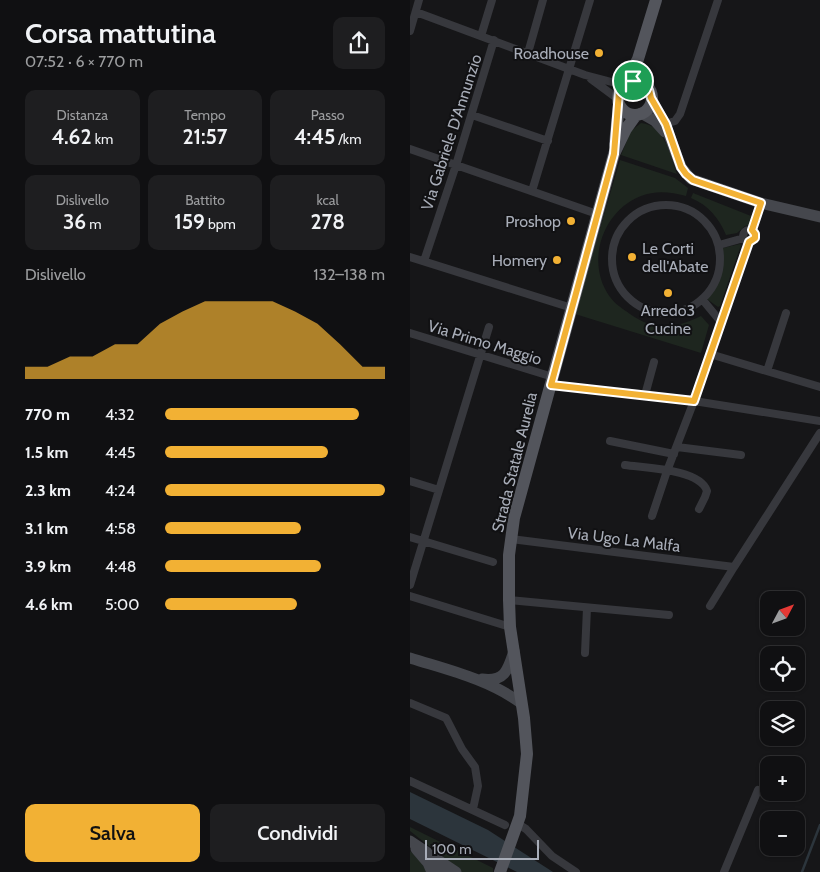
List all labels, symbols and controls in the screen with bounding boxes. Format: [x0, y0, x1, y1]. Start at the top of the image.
text: Corsa mattutina [25, 16, 216, 50]
button: share [333, 17, 385, 69]
place label: Roadhouse [514, 44, 589, 63]
marker: Roadhouse [593, 47, 605, 59]
street label: Via Gabriele D'Annunzio [417, 51, 486, 213]
text: 07:52 · 6 × 770 m [25, 52, 143, 71]
pin [612, 60, 654, 102]
icon: arrive [619, 67, 647, 95]
text: Distanza [57, 106, 108, 124]
text: Tempo [184, 106, 226, 124]
text: Passo [311, 106, 345, 124]
text: 4.62 [51, 124, 92, 149]
text: 21:57 [182, 124, 228, 149]
text: 4:45 [294, 124, 335, 149]
text: km [92, 130, 113, 148]
text: /km [335, 130, 361, 148]
text: Dislivello [56, 191, 109, 209]
text: Battito [185, 191, 225, 209]
text: kcal [316, 191, 339, 209]
text: 36 [63, 209, 86, 234]
text: 159 [174, 209, 205, 234]
text: 278 [310, 209, 345, 234]
place label: Proshop [505, 212, 561, 231]
text: m [86, 215, 102, 233]
text: bpm [205, 215, 236, 233]
marker: Proshop [565, 215, 577, 227]
place label: Le Corti dell'Abate [642, 239, 708, 276]
place label: Homery [492, 251, 547, 270]
marker: Le Corti dell'Abate [626, 251, 638, 263]
marker: Homery [551, 254, 563, 266]
text: Dislivello [25, 265, 86, 284]
text: 132–138 m [313, 265, 385, 284]
marker: Arredo3 Cucine [662, 287, 674, 299]
place label: Arredo3 Cucine [641, 301, 695, 338]
street label: Via Primo Maggio [426, 316, 544, 369]
street label: Strada Statale Aurelia [488, 390, 541, 534]
text: 770 m [25, 405, 70, 424]
text: 4:32 [105, 405, 135, 424]
text: 1.5 km [25, 443, 68, 462]
text: 4:45 [105, 443, 135, 462]
text: 2.3 km [25, 481, 71, 500]
text: 4:24 [105, 481, 135, 500]
text: 3.1 km [25, 519, 68, 538]
text: 4:58 [105, 519, 136, 538]
street label: Via Ugo La Malfa [566, 523, 682, 556]
text: 3.9 km [25, 557, 71, 576]
text: 4:48 [105, 557, 137, 576]
north arrow [760, 591, 805, 636]
map controls [760, 591, 805, 856]
text: 4.6 km [25, 595, 73, 614]
text: 5:00 [105, 595, 139, 614]
button: locate [760, 646, 805, 691]
button: layers [760, 701, 805, 746]
button: + [760, 756, 805, 801]
button: Salva [25, 804, 200, 862]
button: Condividi [210, 804, 385, 862]
button: − [760, 811, 805, 856]
scale bar [425, 837, 539, 860]
text: 100 m [432, 840, 472, 858]

